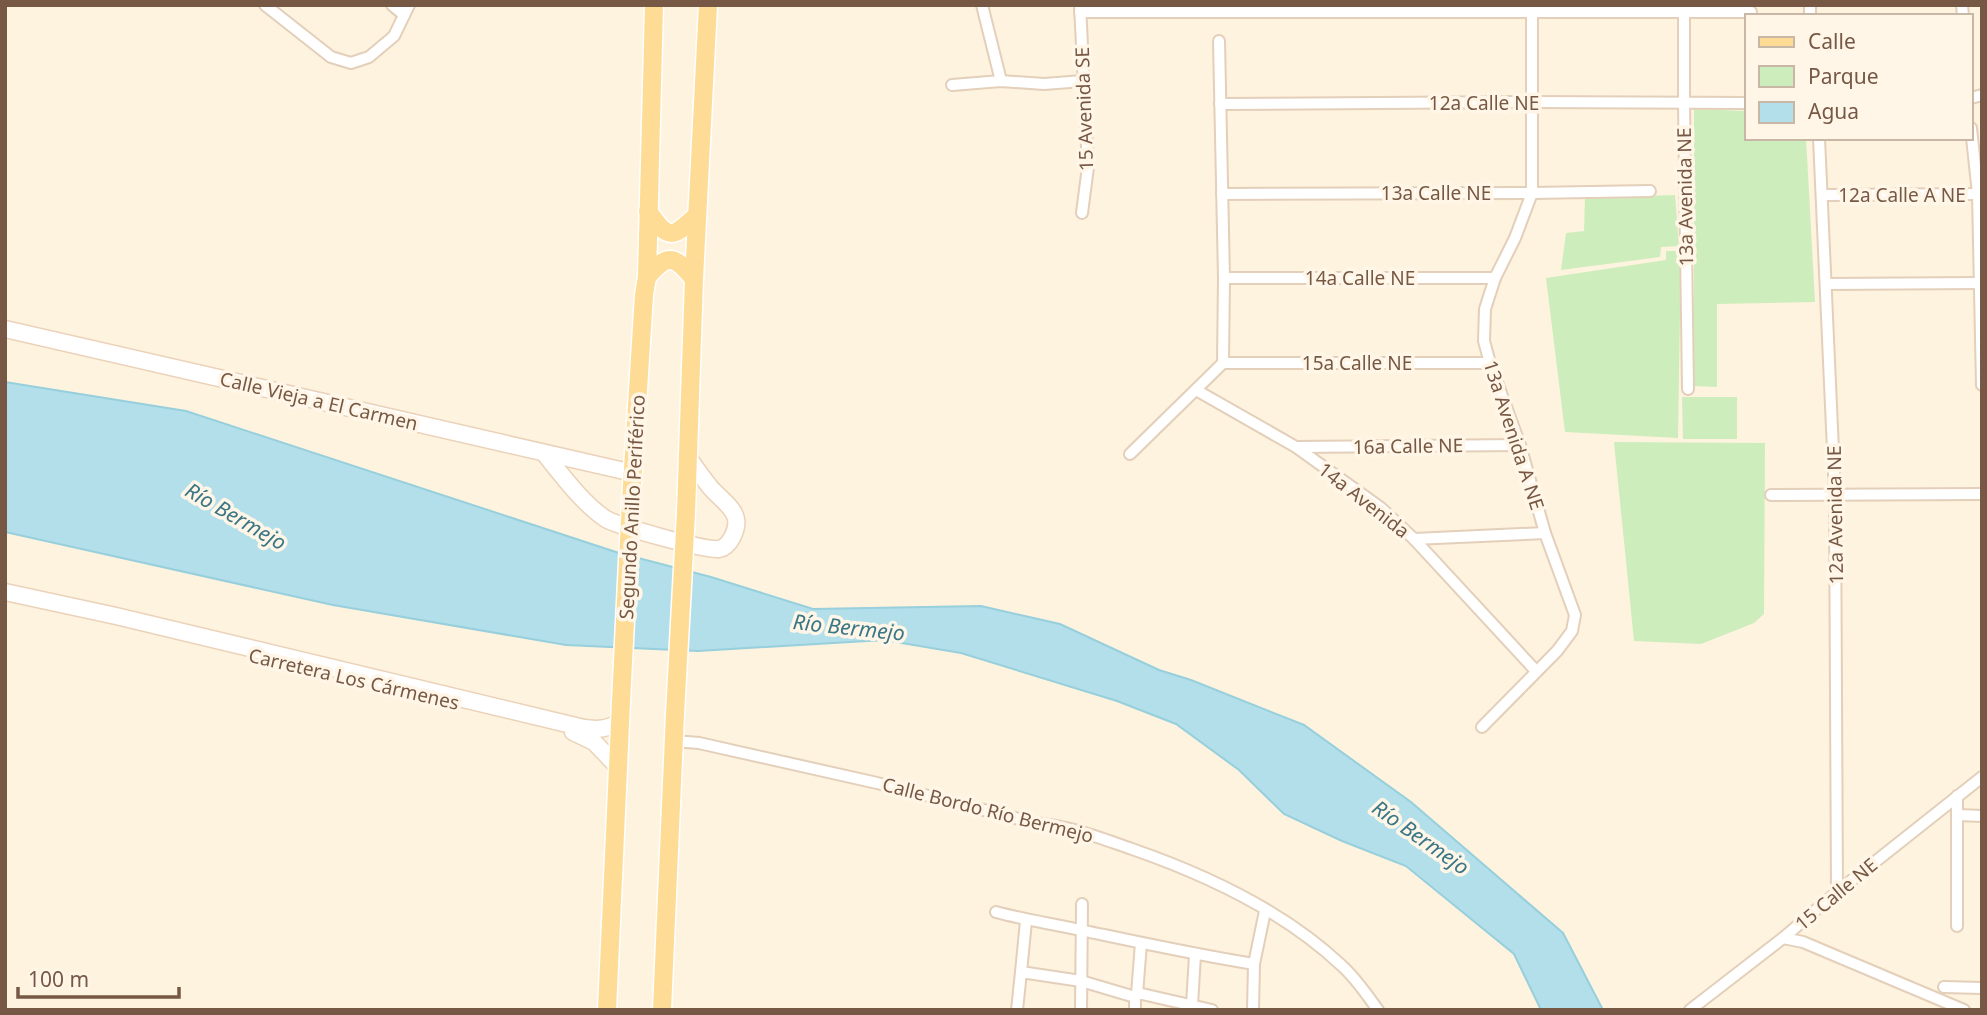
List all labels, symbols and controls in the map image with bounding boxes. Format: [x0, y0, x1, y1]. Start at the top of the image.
legend [1745, 14, 1973, 140]
text: Calle [1808, 27, 1856, 55]
street label: 15 Avenida SE [1069, 47, 1099, 171]
text: Parque [1808, 62, 1878, 90]
street label: 12a Calle NE [1429, 90, 1539, 116]
text: Agua [1808, 97, 1859, 125]
street label: 13a Avenida NE [1671, 127, 1699, 267]
street label: 13a Calle NE [1381, 180, 1491, 206]
street label: 12a Calle A NE [1838, 182, 1966, 208]
street label: 14a Calle NE [1305, 265, 1415, 291]
street label: 15a Calle NE [1302, 350, 1412, 376]
street label: 13a Avenida A NE [1478, 357, 1550, 513]
street label: Calle Vieja a El Carmen [217, 366, 421, 436]
street label: Segundo Anillo Periférico [613, 394, 651, 620]
street label: 16a Calle NE [1353, 432, 1463, 460]
street label: 12a Avenida NE [1821, 445, 1849, 585]
street label: 14a Avenida [1313, 456, 1415, 544]
water label: Río Bermejo [180, 476, 292, 556]
water label: Río Bermejo [792, 607, 906, 647]
street label: Carretera Los Cármenes [246, 642, 462, 716]
street label: Calle Bordo Río Bermejo [880, 771, 1096, 849]
water label: Río Bermejo [1367, 793, 1475, 881]
street label: 15 Calle NE [1789, 852, 1883, 936]
scale bar [18, 956, 178, 1000]
text: 100 m [28, 965, 89, 993]

